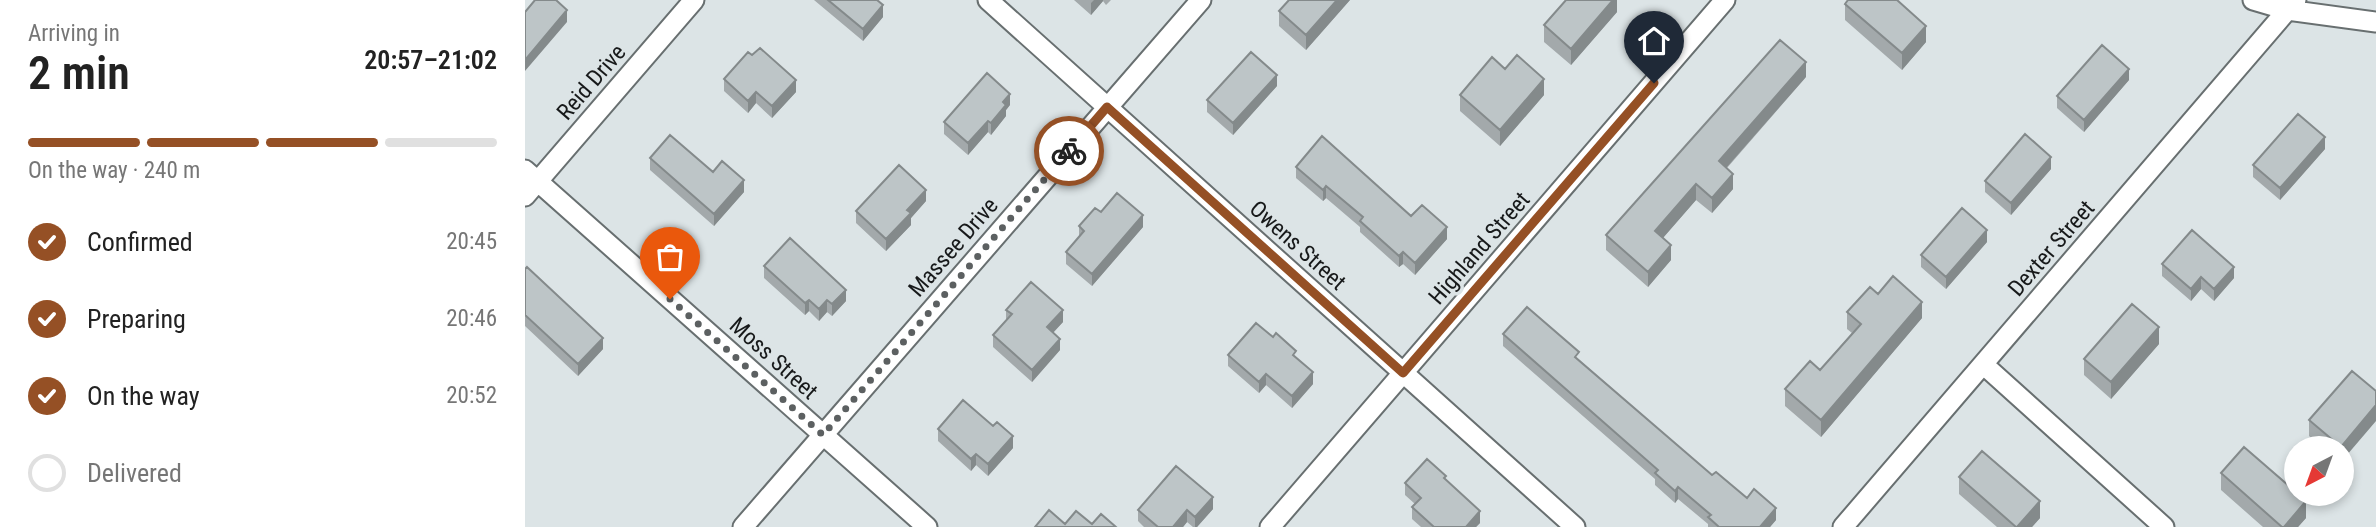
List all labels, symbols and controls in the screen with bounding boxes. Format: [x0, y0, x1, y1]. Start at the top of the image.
pin [1624, 11, 1684, 83]
text: Arriving in [28, 20, 120, 47]
icon: home [1635, 22, 1673, 60]
street label: Reid Drive [551, 39, 631, 125]
text: 20:57–21:02 [364, 45, 497, 75]
text: 2 min [28, 46, 130, 100]
courier [1034, 116, 1104, 186]
icon: bike [1050, 132, 1088, 170]
text: On the way · 240 m [28, 157, 200, 184]
street label: Highland Street [1423, 187, 1535, 310]
street label: Massee Drive [903, 192, 1004, 302]
street label: Owens Street [1244, 195, 1351, 296]
street label: Dexter Street [2003, 195, 2100, 302]
icon: check [28, 223, 66, 261]
text: Confirmed [87, 227, 193, 257]
pin [640, 227, 700, 299]
text: 20:45 [446, 228, 497, 255]
icon: bag [651, 238, 689, 276]
icon: check [28, 300, 66, 338]
text: Preparing [87, 304, 186, 334]
text: 20:46 [446, 305, 497, 332]
street label: Moss Street [724, 312, 823, 405]
icon: check [28, 377, 66, 415]
text: On the way [87, 381, 200, 411]
text: 20:52 [446, 382, 497, 409]
north arrow [2284, 436, 2354, 506]
map controls [2284, 436, 2354, 506]
text: Delivered [87, 458, 182, 488]

